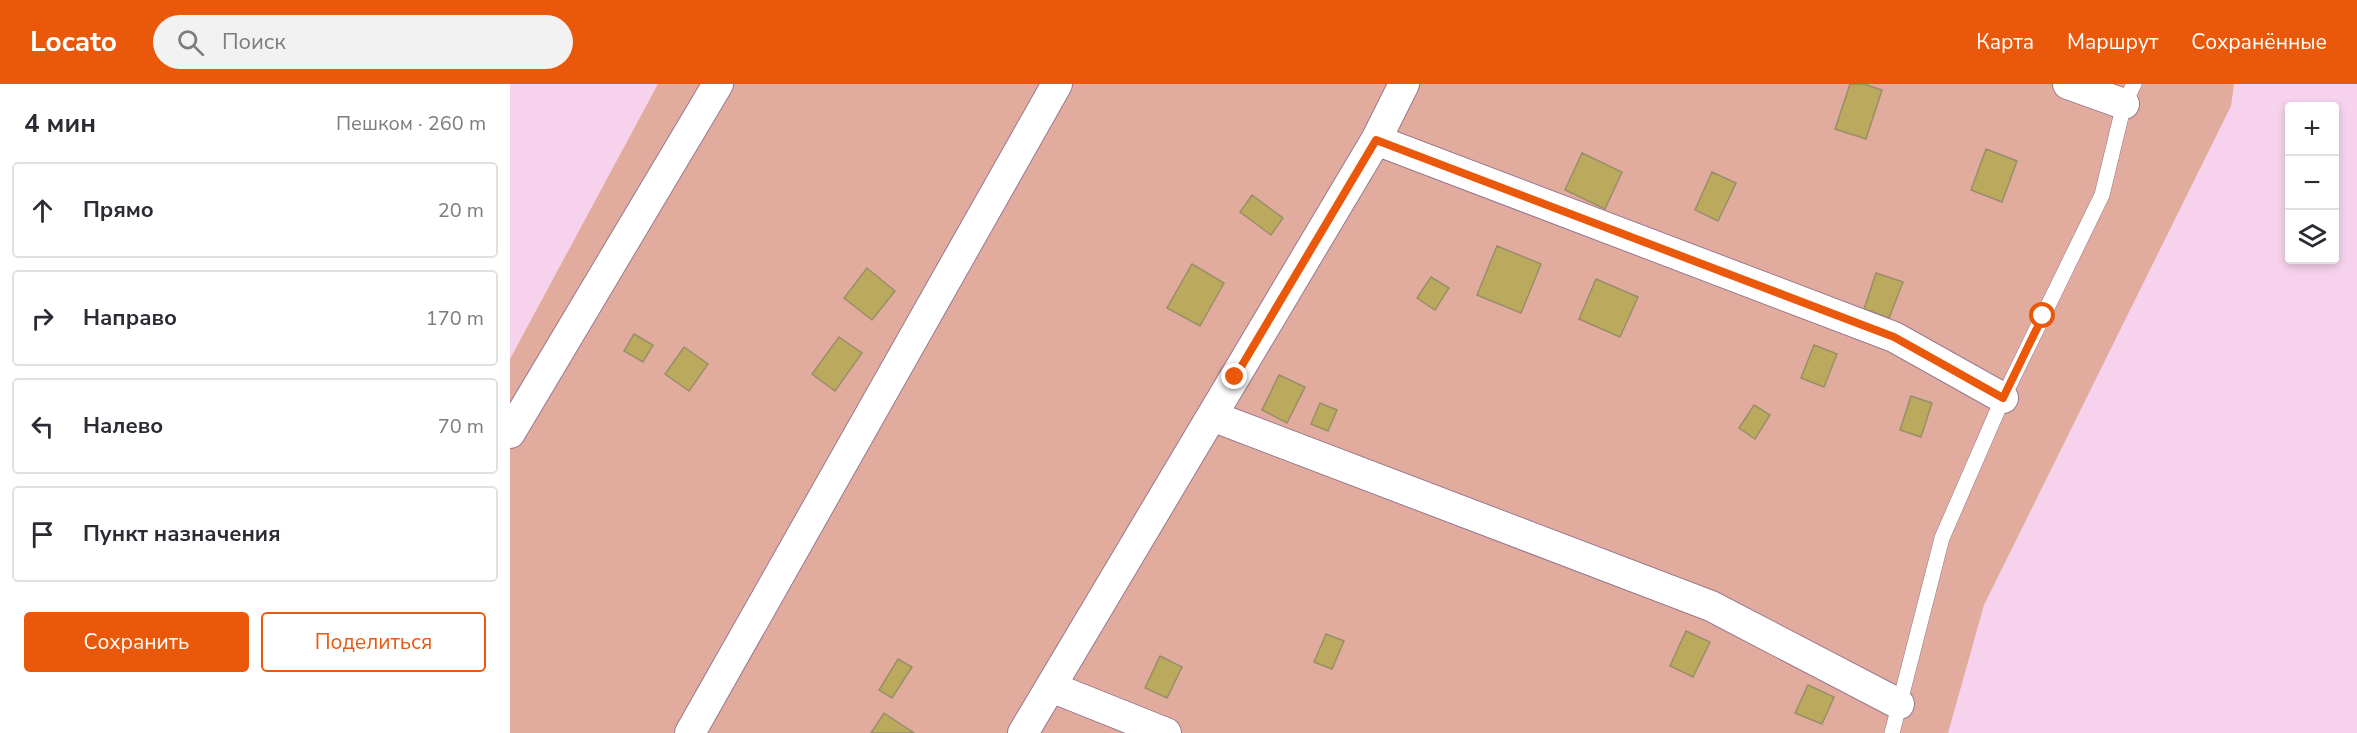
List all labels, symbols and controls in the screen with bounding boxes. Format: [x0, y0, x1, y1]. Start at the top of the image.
search box [153, 15, 573, 69]
text: Locato [30, 23, 117, 61]
icon: search [174, 26, 207, 59]
text: Поиск [222, 27, 286, 57]
text: Карта [1976, 28, 2034, 56]
text: Маршрут [2067, 28, 2158, 56]
text: Сохранённые [2191, 28, 2327, 56]
map controls [2285, 102, 2339, 264]
button: + [2285, 102, 2339, 156]
text: 4 мин [24, 106, 96, 141]
text: Пешком · 260 m [336, 110, 486, 137]
button: − [2285, 156, 2339, 210]
icon: ahead [26, 194, 59, 227]
text: Прямо [83, 195, 154, 225]
text: 20 m [438, 197, 484, 224]
button: layers [2285, 210, 2339, 264]
icon: right [26, 302, 59, 335]
route start [2029, 302, 2055, 328]
text: Направо [83, 303, 177, 333]
text: 170 m [426, 305, 484, 332]
route end [1221, 363, 1247, 389]
icon: left [26, 410, 59, 443]
text: Налево [83, 411, 163, 441]
text: 70 m [438, 413, 484, 440]
icon: arrive [26, 518, 59, 551]
text: Пункт назначения [83, 519, 281, 549]
button: Сохранить [24, 612, 249, 672]
button: Поделиться [261, 612, 486, 672]

